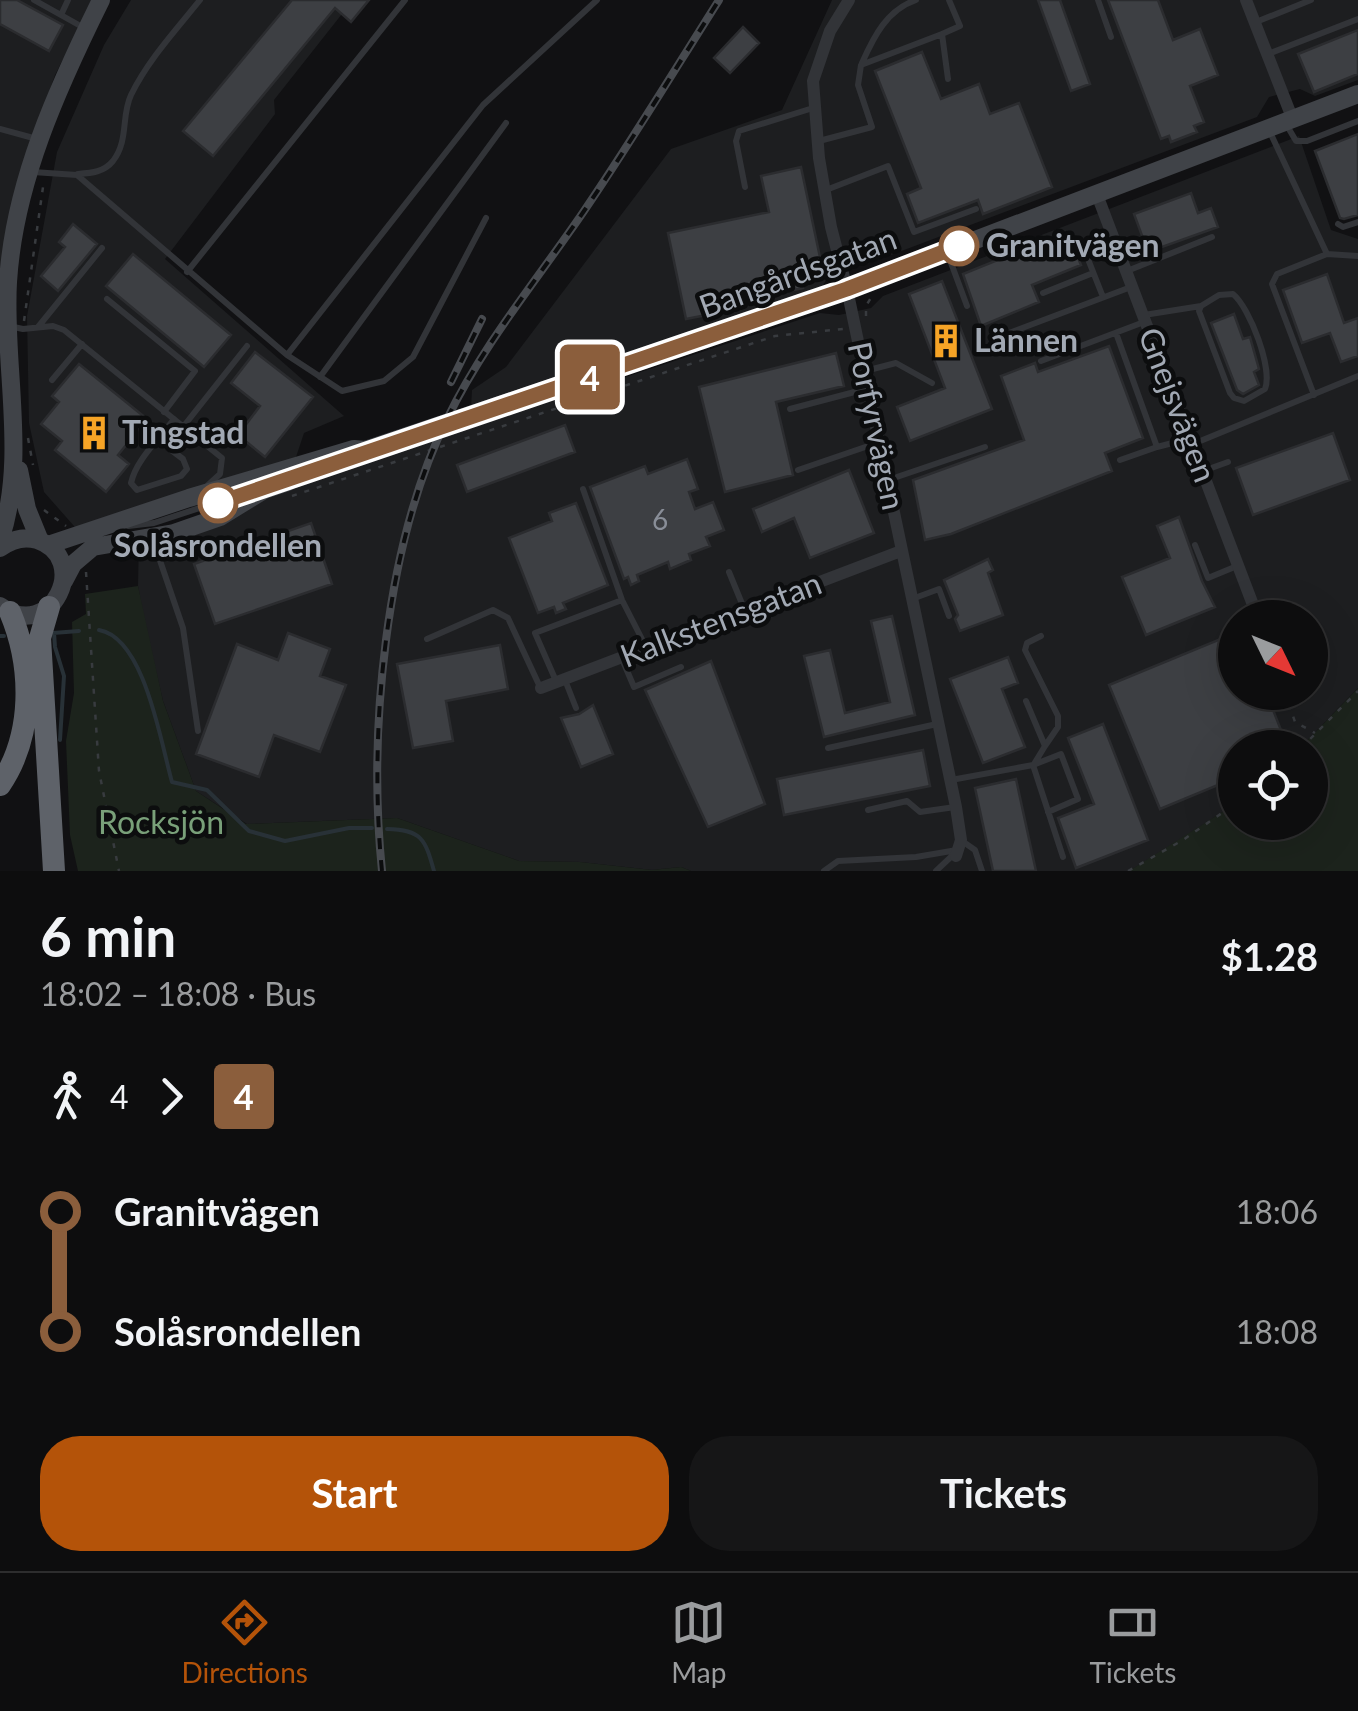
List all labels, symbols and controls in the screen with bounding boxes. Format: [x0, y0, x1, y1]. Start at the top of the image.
street label: Bangårdsgatan [694, 218, 901, 325]
place label: Granitvägen [986, 225, 1160, 264]
marker: Granitvägen [940, 227, 978, 265]
place label: Lännen [974, 320, 1078, 359]
building icon: Lännen [927, 322, 965, 360]
street label: Gnejsvägen [1131, 322, 1226, 487]
street label: Porfyrvägen [841, 338, 914, 513]
line badge: 4 [558, 344, 622, 410]
text: 4 [580, 356, 600, 398]
place label: Tingstad [122, 412, 245, 451]
building icon: Tingstad [75, 414, 113, 452]
marker: Solåsrondellen [199, 484, 237, 522]
house number: 6 [652, 502, 668, 536]
place label: Solåsrondellen [114, 525, 322, 564]
street label: Kalkstensgatan [614, 562, 826, 675]
north arrow [1218, 600, 1328, 710]
map controls [1218, 600, 1328, 840]
button: locate [1218, 730, 1328, 840]
park label: Rocksjön [98, 802, 224, 841]
text: 6 min [40, 903, 176, 969]
text: $1.28 [1221, 933, 1318, 979]
text: 18:02 – 18:08 · Bus [40, 974, 316, 1013]
icon: walk [40, 1069, 95, 1124]
icon: forward [144, 1069, 199, 1124]
text: 4 [234, 1075, 254, 1117]
text: 4 [110, 1077, 129, 1116]
text: Granitvägen [114, 1188, 320, 1234]
text: 18:06 [1236, 1192, 1318, 1231]
text: Solåsrondellen [114, 1308, 361, 1354]
text: 18:08 [1236, 1312, 1318, 1351]
button: Start [40, 1436, 669, 1551]
button: Tickets [689, 1436, 1318, 1551]
tab: Directions [182, 1595, 308, 1689]
tab: Map [671, 1595, 726, 1689]
tab: Tickets [1090, 1595, 1176, 1689]

